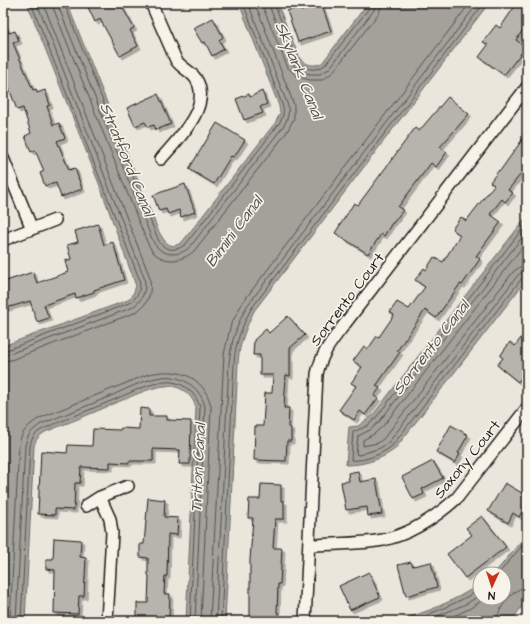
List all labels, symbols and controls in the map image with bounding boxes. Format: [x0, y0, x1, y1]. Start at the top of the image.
water label: Skylark Canal [269, 19, 329, 125]
water label: Stratford Canal [94, 100, 161, 222]
water label: Bimini Canal [200, 190, 269, 272]
street label: Sorrento Court [305, 248, 389, 350]
water label: Sorrento Canal [387, 294, 476, 399]
street label: Saxony Court [429, 416, 506, 504]
water label: Triton Canal [185, 420, 211, 513]
north arrow [472, 566, 512, 606]
text: N [488, 588, 495, 603]

